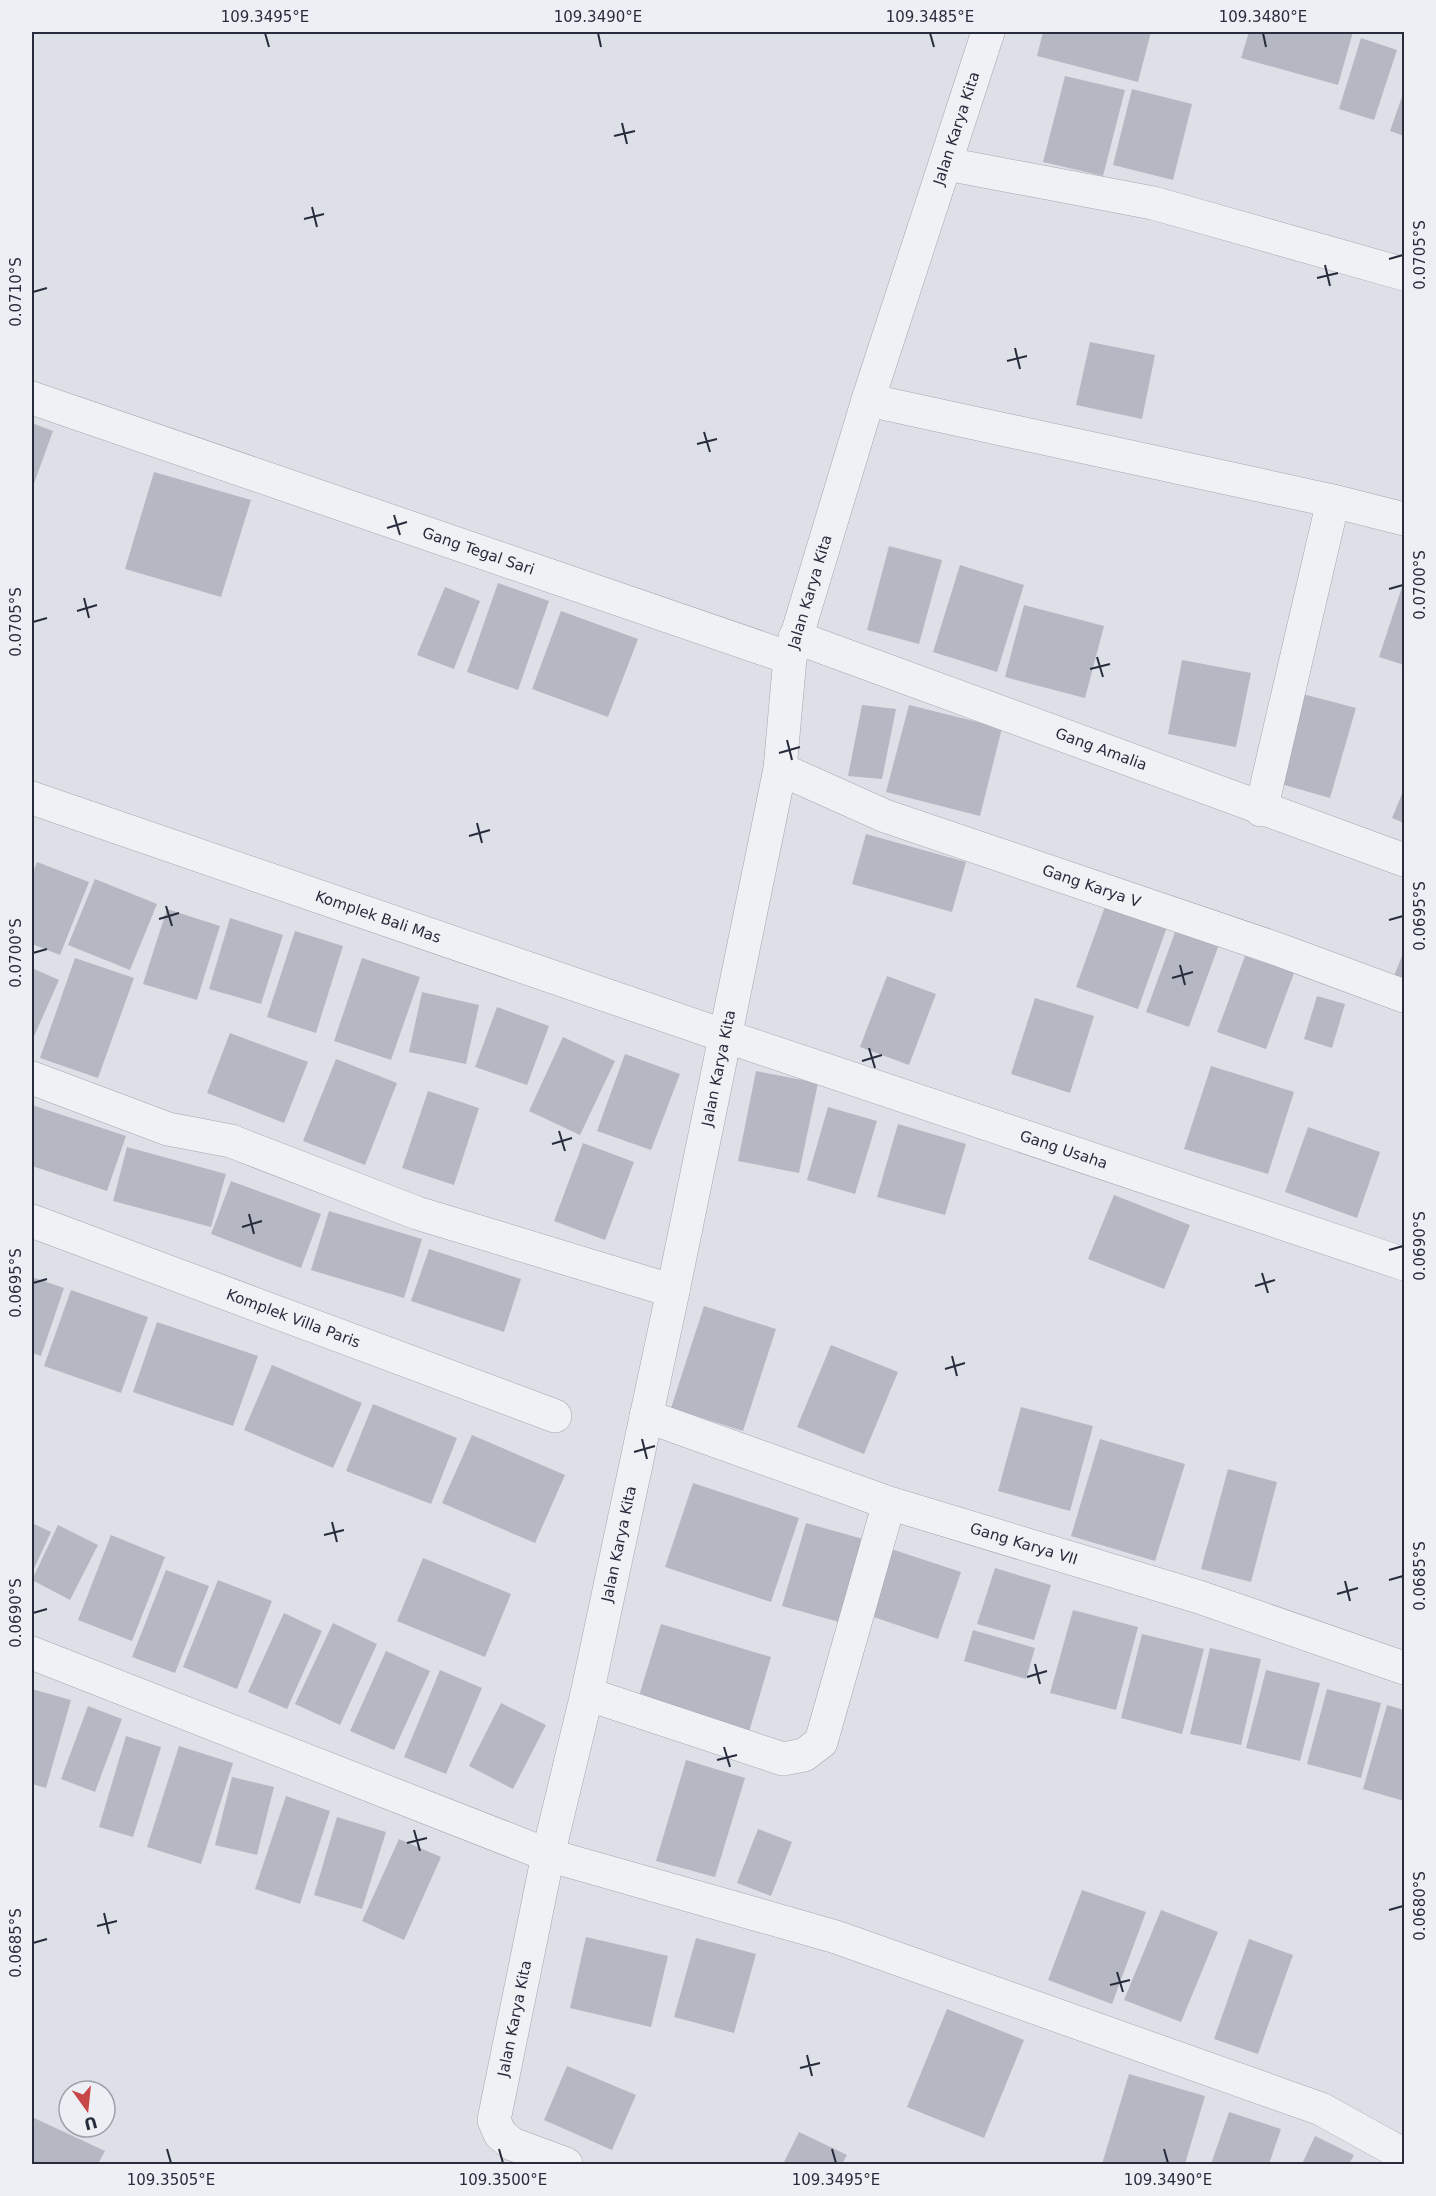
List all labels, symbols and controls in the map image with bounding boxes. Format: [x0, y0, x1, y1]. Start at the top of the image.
text: 109.3495°E [221, 8, 309, 26]
text: 109.3490°E [554, 8, 642, 26]
text: 109.3485°E [886, 8, 974, 26]
text: 109.3480°E [1219, 8, 1307, 26]
street label: Jalan Karya Kita [929, 70, 983, 188]
text: 0.0705°S [1411, 220, 1429, 290]
text: 0.0710°S [7, 257, 25, 327]
street label: Gang Tegal Sari [420, 524, 537, 579]
street label: Jalan Karya Kita [784, 533, 836, 652]
text: 0.0700°S [1411, 550, 1429, 620]
text: 0.0705°S [7, 587, 25, 657]
street label: Gang Amalia [1053, 724, 1149, 774]
street label: Gang Karya V [1040, 861, 1144, 911]
text: 0.0695°S [1411, 881, 1429, 951]
street label: Komplek Bali Mas [313, 887, 444, 947]
text: 0.0700°S [7, 918, 25, 988]
street label: Jalan Karya Kita [698, 1009, 739, 1129]
street label: Gang Usaha [1018, 1127, 1110, 1173]
text: 0.0690°S [1411, 1211, 1429, 1281]
text: 0.0695°S [7, 1248, 25, 1318]
street label: Komplek Villa Paris [224, 1285, 363, 1352]
street label: Jalan Karya Kita [598, 1484, 640, 1605]
street label: Gang Karya VII [968, 1519, 1080, 1569]
text: 0.0685°S [1411, 1541, 1429, 1611]
text: 0.0690°S [7, 1578, 25, 1648]
text: 0.0680°S [1411, 1871, 1429, 1941]
text: 0.0685°S [7, 1908, 25, 1978]
street label: Jalan Karya Kita [494, 1959, 535, 2079]
north arrow [57, 2079, 117, 2139]
text: U [82, 2112, 99, 2134]
text: 109.3505°E [127, 2171, 215, 2189]
text: 109.3500°E [459, 2171, 547, 2189]
text: 109.3495°E [792, 2171, 880, 2189]
text: 109.3490°E [1124, 2171, 1212, 2189]

